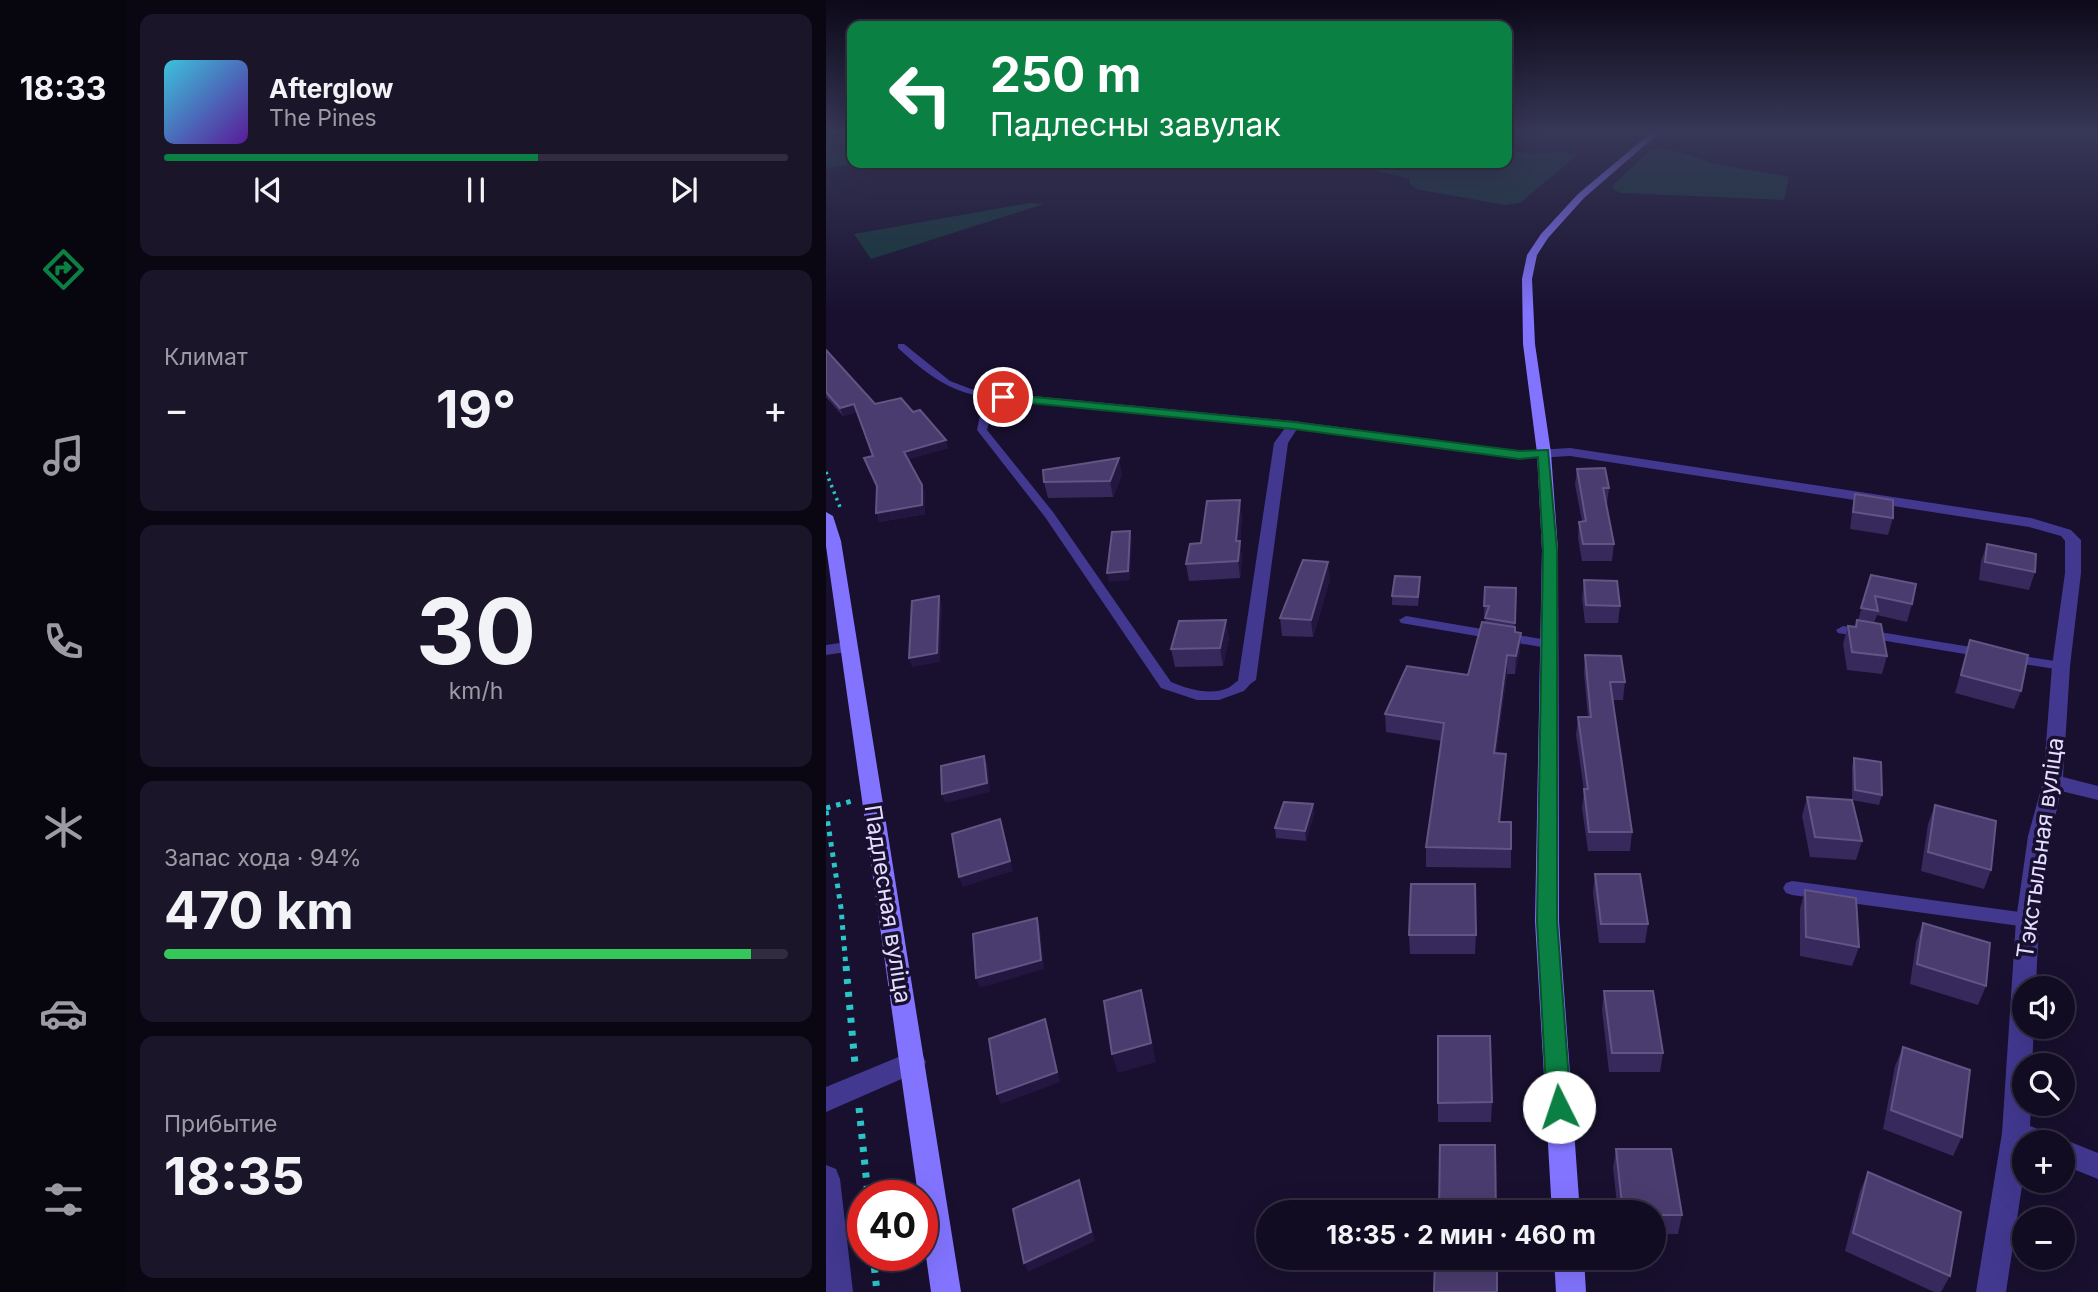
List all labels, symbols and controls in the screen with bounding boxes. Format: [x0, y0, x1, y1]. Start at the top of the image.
text: 250 m [990, 45, 1142, 104]
icon: left [875, 49, 966, 140]
text: 18:33 [20, 69, 106, 108]
text: Afterglow [269, 73, 393, 104]
text: The Pines [269, 104, 377, 132]
text: Падлесны завулак [990, 105, 1281, 144]
icon: previous [249, 171, 287, 209]
icon: pause [457, 171, 495, 209]
icon: next [665, 171, 703, 209]
icon: directions [39, 245, 88, 294]
text: Климат [164, 343, 248, 371]
pin [973, 367, 1033, 427]
text: 19° [436, 378, 516, 441]
icon: arrive [984, 378, 1022, 416]
text: − [164, 386, 189, 432]
text: + [763, 386, 788, 432]
icon: music [39, 431, 88, 480]
text: 30 [416, 576, 536, 686]
icon: phone [39, 617, 88, 666]
text: km/h [449, 677, 503, 705]
street label: Тэкстыльная вуліца [2011, 736, 2069, 960]
icon: climate [39, 803, 88, 852]
street label: Падлесная вуліца [859, 803, 917, 1005]
text: Запас хода · 94% [164, 844, 362, 872]
text: 470 km [164, 879, 354, 942]
map controls [2012, 976, 2075, 1270]
button: sound [2012, 976, 2075, 1039]
icon: car [39, 989, 88, 1038]
button: search [2012, 1053, 2075, 1116]
position arrow [1522, 1070, 1596, 1144]
text: Прибытие [164, 1110, 277, 1138]
button: + [2012, 1130, 2075, 1193]
text: 18:35 [164, 1145, 304, 1208]
icon: filters [39, 1175, 88, 1224]
speed limit sign: 40 [847, 1180, 938, 1271]
button: − [2012, 1207, 2075, 1270]
text: 18:35 · 2 мин · 460 m [1326, 1219, 1596, 1250]

